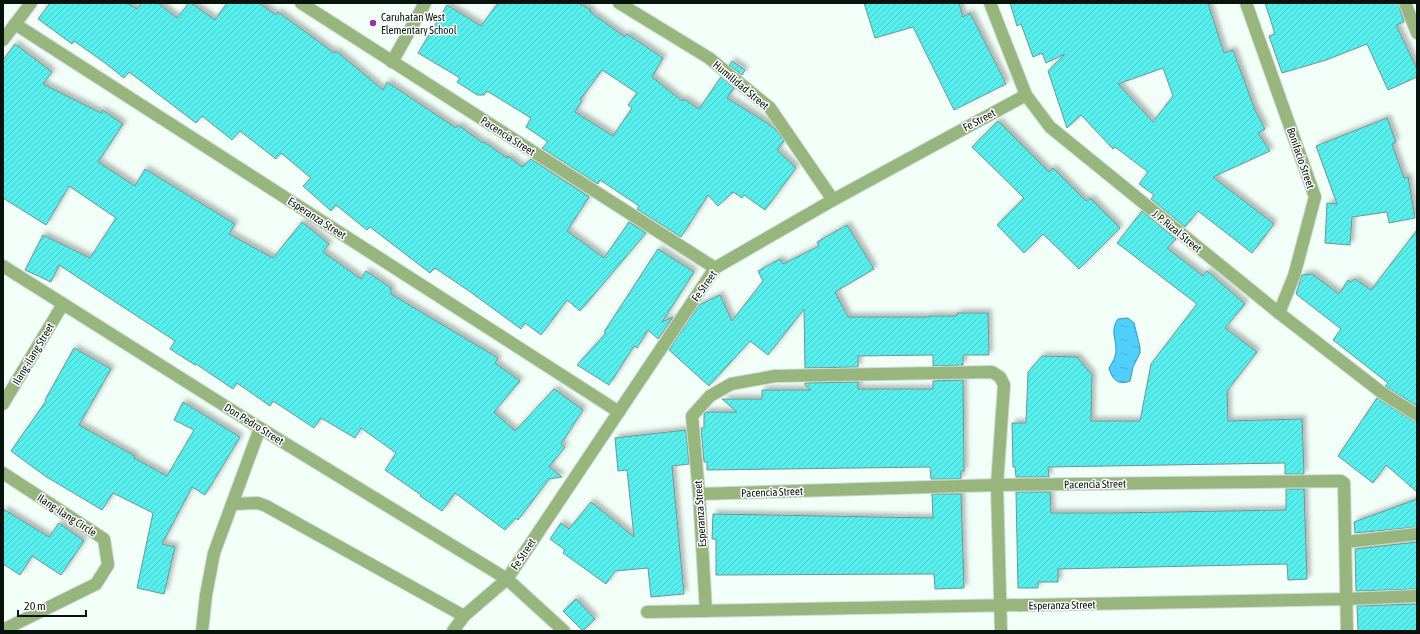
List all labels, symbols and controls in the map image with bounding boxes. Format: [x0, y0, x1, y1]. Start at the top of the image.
place label: Caruhatan West Elementary School [381, 11, 457, 36]
marker: Caruhatan West Elementary School [368, 18, 378, 28]
street label: Humilidad Street [711, 58, 771, 112]
street label: Fe Street [961, 107, 997, 133]
street label: Pacencia Street [479, 114, 537, 158]
street label: Bonifacio Street [1285, 126, 1317, 190]
street label: Esperanza Street [286, 195, 348, 241]
street label: J. P. Rizal Street [1150, 207, 1204, 255]
street label: Fe Street [689, 268, 719, 304]
street label: Ilang-ilang Street [10, 321, 56, 387]
street label: Don Pedro Street [222, 401, 286, 447]
street label: Pacencia Street [1064, 477, 1126, 491]
street label: Esperanza Street [692, 480, 708, 548]
street label: Pacencia Street [741, 485, 803, 499]
street label: Ilang-ilang Circle [35, 491, 99, 539]
street label: Fe Street [508, 536, 538, 572]
scale bar [18, 592, 86, 618]
street label: Esperanza Street [1028, 598, 1096, 612]
text: 20 m [24, 599, 46, 613]

